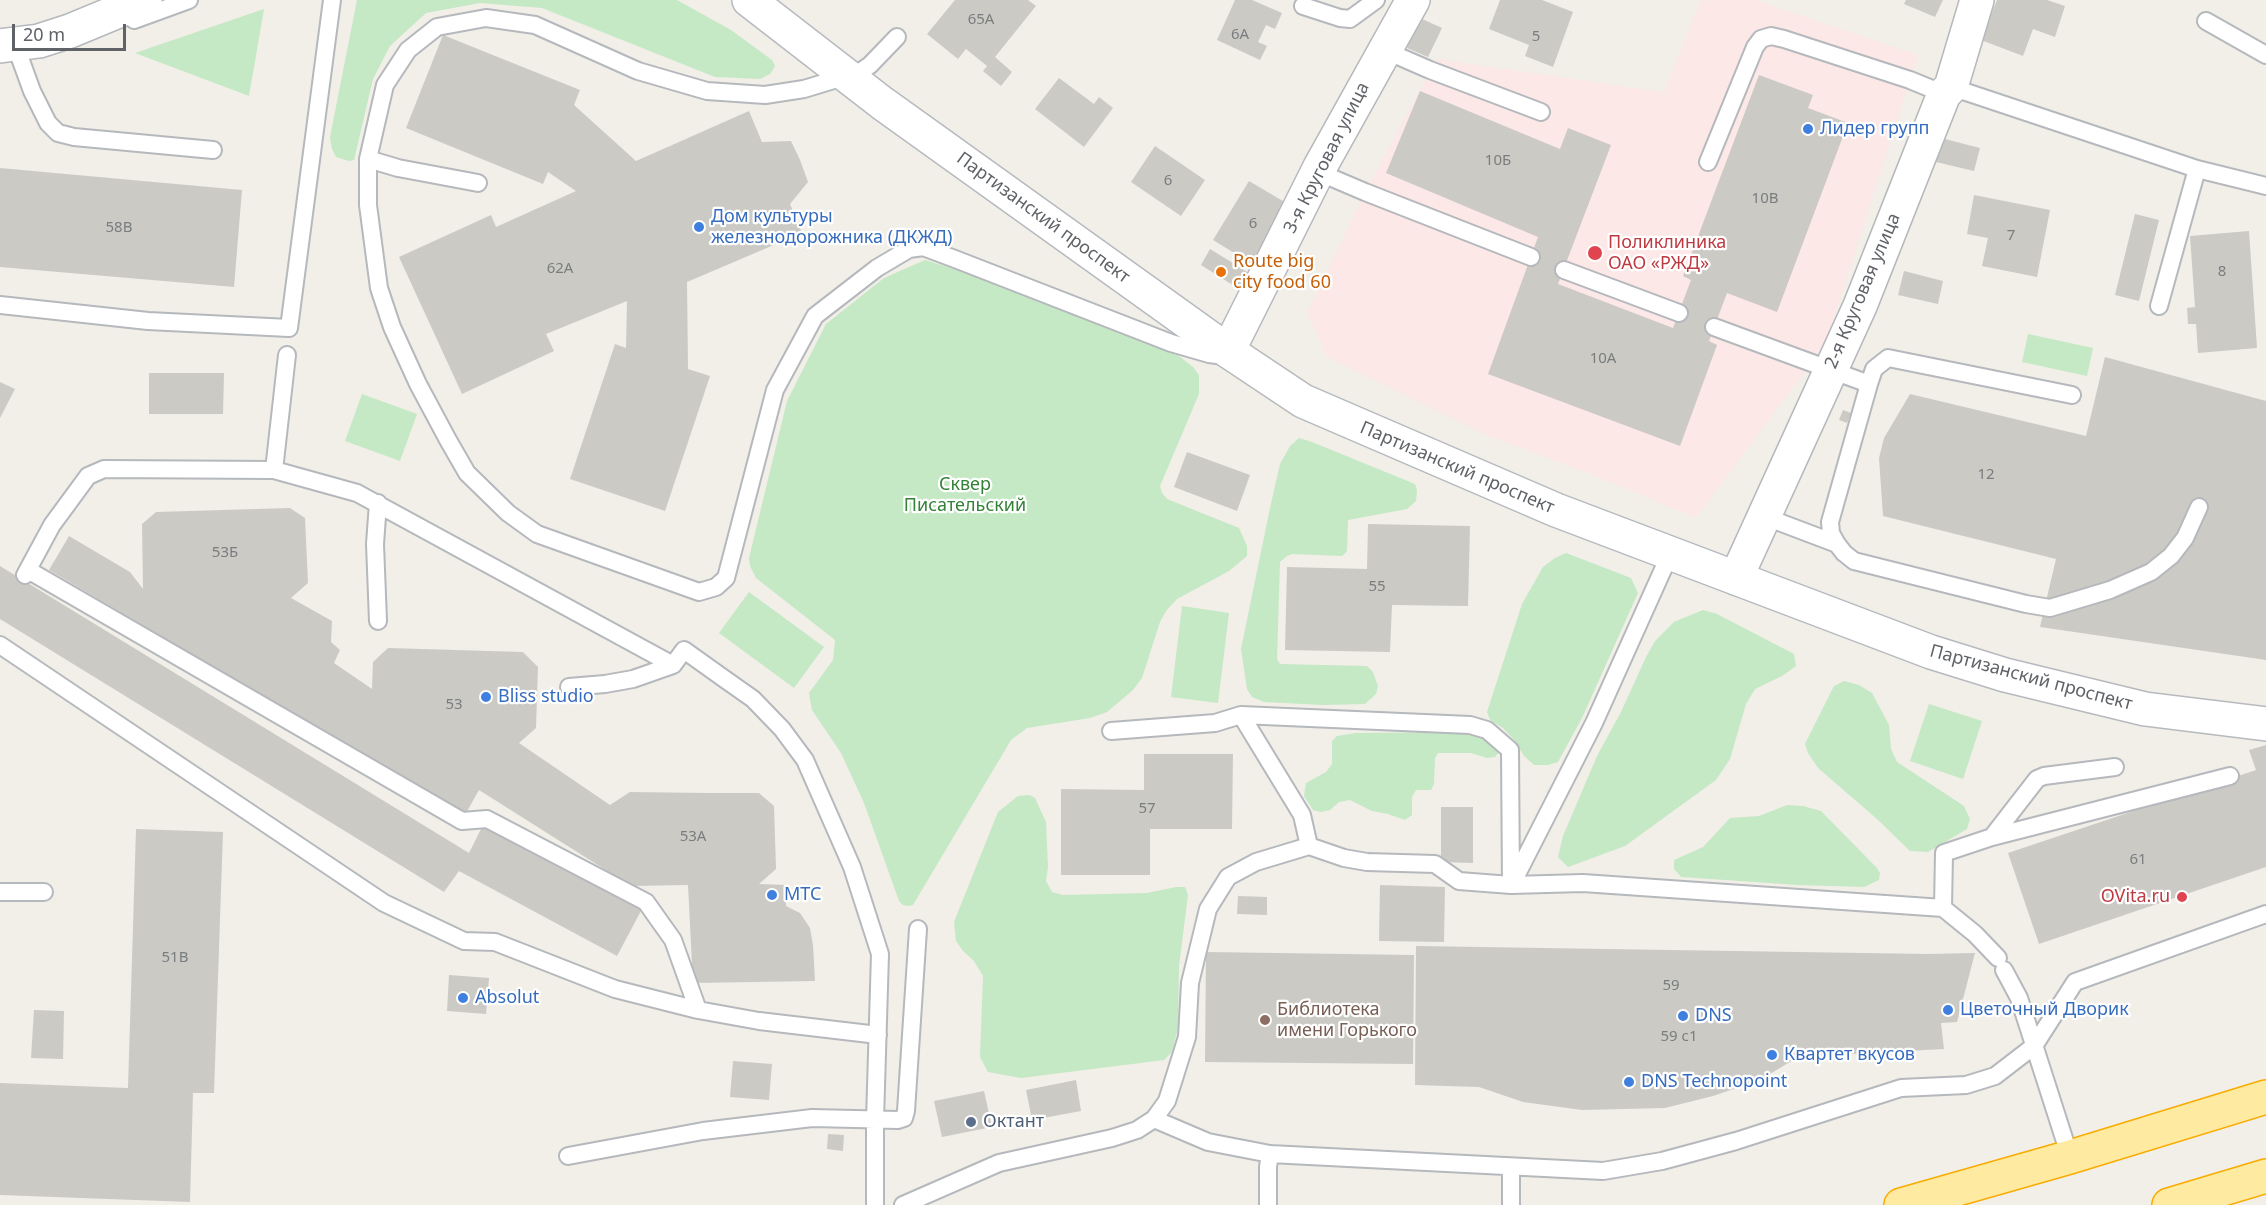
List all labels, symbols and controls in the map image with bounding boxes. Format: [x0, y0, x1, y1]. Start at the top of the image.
house number: 65А [968, 11, 994, 29]
scale bar [15, 12, 129, 50]
text: 20 m [23, 22, 65, 46]
house number: 6А [1231, 26, 1249, 44]
house number: 5 [1532, 28, 1540, 46]
street label: 3-я Круговая улица [1280, 79, 1374, 237]
place label: Лидер групп [1820, 118, 1929, 140]
marker: Лидер групп [1801, 122, 1815, 136]
street label: Партизанский проспект [952, 148, 1134, 288]
house number: 10Б [1485, 152, 1511, 170]
house number: 6 [1164, 172, 1172, 190]
house number: 10В [1752, 190, 1778, 208]
place label: Дом культуры железнодорожника (ДКЖД) [711, 206, 952, 248]
street label: 2-я Круговая улица [1821, 210, 1905, 372]
house number: 6 [1249, 215, 1257, 233]
house number: 58В [106, 219, 132, 237]
marker: Дом культуры железнодорожника (ДКЖД) [692, 220, 706, 234]
house number: 7 [2007, 227, 2015, 245]
place label: Поликлиника ОАО «РЖД» [1608, 232, 1726, 274]
marker: Поликлиника ОАО «РЖД» [1586, 244, 1604, 262]
place label: Route big city food 60 [1233, 251, 1331, 294]
house number: 62А [547, 260, 573, 278]
house number: 8 [2218, 263, 2226, 281]
marker: Route big city food 60 [1214, 265, 1228, 279]
house number: 10А [1590, 350, 1616, 368]
street label: Партизанский проспект [1357, 417, 1557, 519]
house number: 12 [1977, 466, 1995, 484]
park label: Cквер Писательский [904, 474, 1026, 516]
house number: 53Б [212, 544, 238, 562]
house number: 55 [1368, 578, 1386, 596]
street label: Партизанский проспект [1927, 641, 2135, 715]
place label: Bliss studio [498, 686, 594, 708]
marker: Bliss studio [479, 690, 493, 704]
house number: 53 [445, 696, 463, 714]
house number: 57 [1138, 800, 1156, 818]
house number: 53А [680, 828, 706, 846]
house number: 61 [2129, 851, 2147, 869]
place label: МТС [784, 884, 821, 906]
place label: OVita.ru [2101, 886, 2170, 908]
marker: МТС [765, 888, 779, 902]
marker: OVita.ru [2175, 890, 2189, 904]
house number: 51В [162, 949, 188, 967]
house number: 59 [1662, 977, 1680, 995]
place label: Absolut [475, 987, 539, 1009]
marker: Absolut [456, 991, 470, 1005]
place label: Библиотека имени Горького [1277, 999, 1417, 1042]
place label: Цветочный Дворик [1960, 999, 2129, 1021]
marker: Цветочный Дворик [1941, 1003, 1955, 1017]
place label: DNS [1695, 1005, 1732, 1027]
marker: DNS [1676, 1009, 1690, 1023]
marker: Библиотека имени Горького [1258, 1013, 1272, 1027]
house number: 59 с1 [1660, 1028, 1698, 1046]
place label: Квартет вкусов [1784, 1044, 1915, 1066]
marker: Квартет вкусов [1765, 1048, 1779, 1062]
place label: DNS Technopoint [1641, 1071, 1787, 1093]
marker: DNS Technopoint [1622, 1075, 1636, 1089]
place label: Октант [983, 1111, 1044, 1133]
marker: Октант [964, 1115, 978, 1129]

